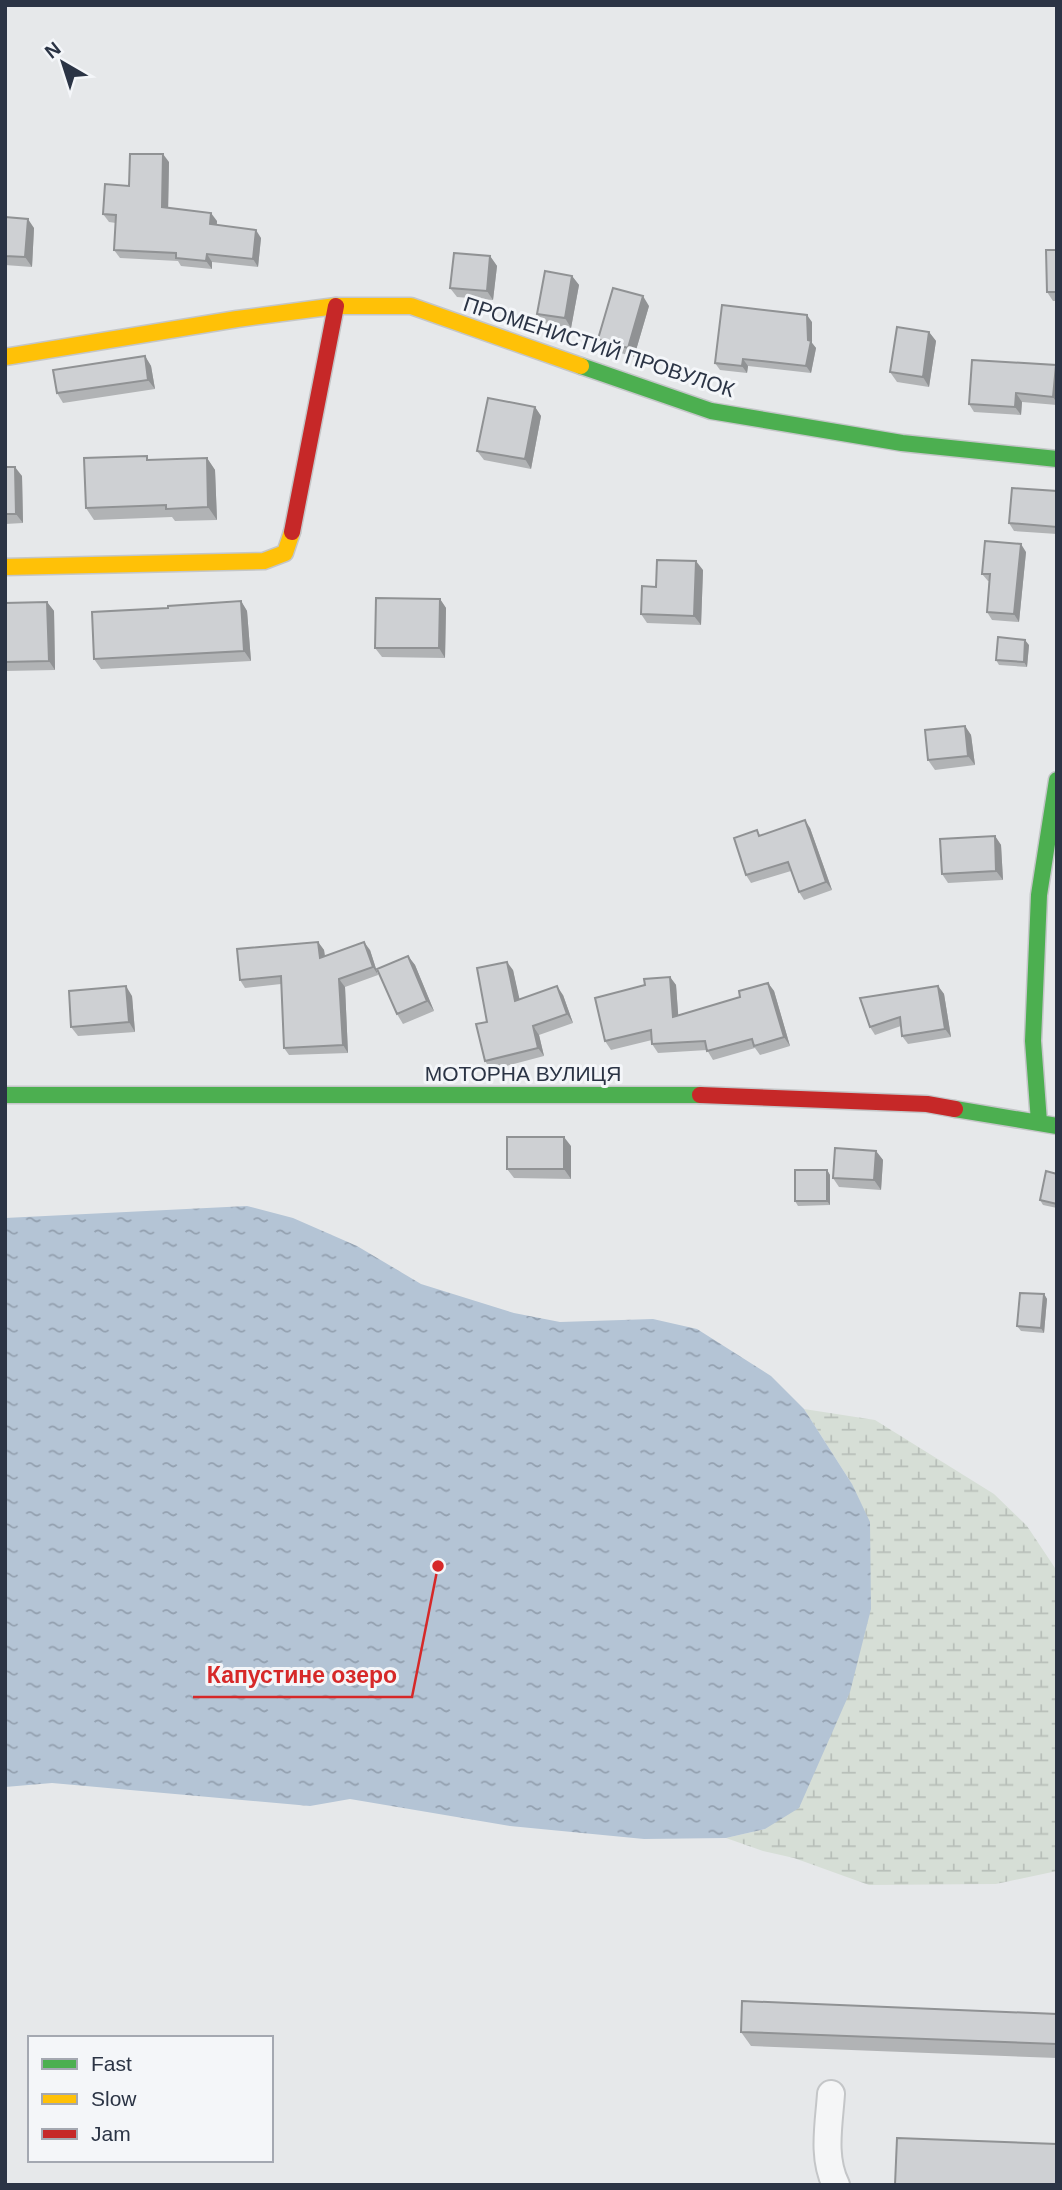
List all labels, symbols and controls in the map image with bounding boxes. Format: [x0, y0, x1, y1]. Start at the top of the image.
north arrow [28, 28, 98, 98]
text: N [41, 38, 65, 63]
street label: ПРОМЕНИСТИЙ ПРОВУЛОК [461, 292, 738, 401]
street label: МОТОРНА ВУЛИЦЯ [425, 1062, 621, 1085]
callout: Капустине озеро [193, 1653, 412, 1697]
text: Капустине озеро [207, 1662, 397, 1688]
legend [28, 2036, 273, 2162]
text: Fast [91, 2052, 132, 2075]
text: Slow [91, 2087, 137, 2110]
text: Jam [91, 2122, 131, 2145]

